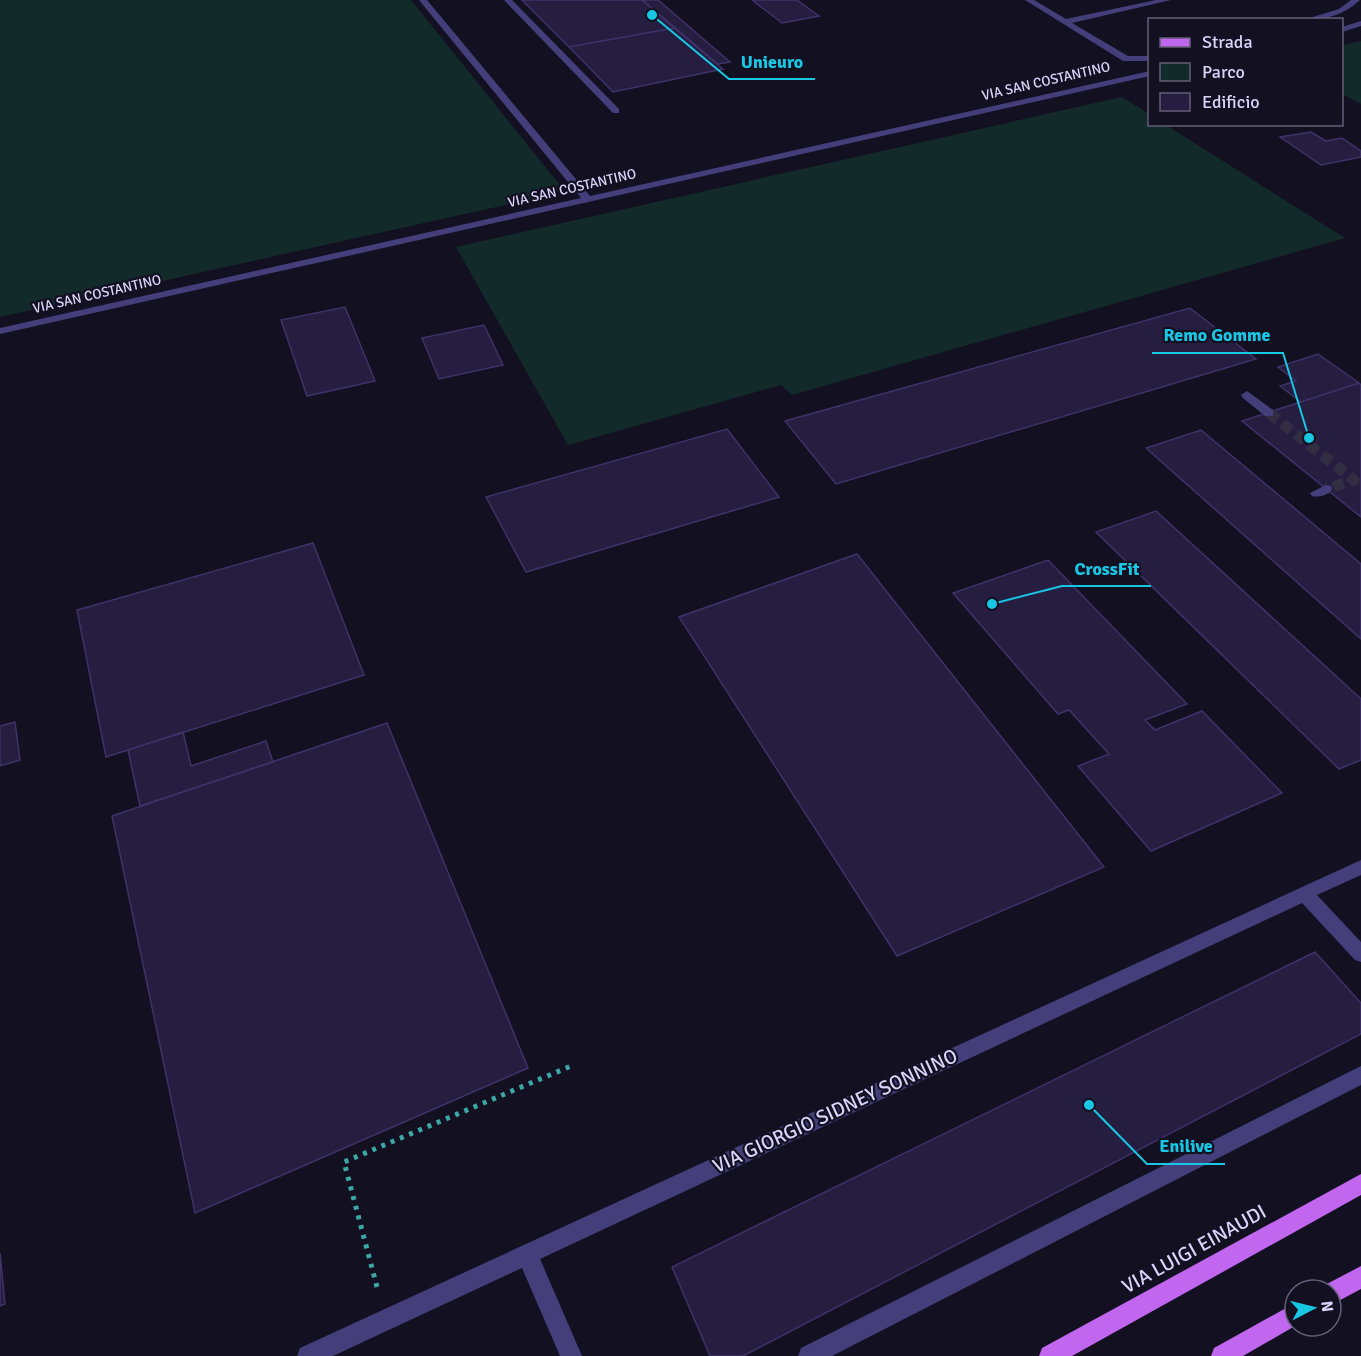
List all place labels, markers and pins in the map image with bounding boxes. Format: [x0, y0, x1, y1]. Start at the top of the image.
callout: Unieuro [729, 43, 815, 79]
callout: Remo Gomme [1152, 317, 1283, 353]
callout: CrossFit [1062, 550, 1151, 586]
callout: Enilive [1147, 1128, 1225, 1164]

